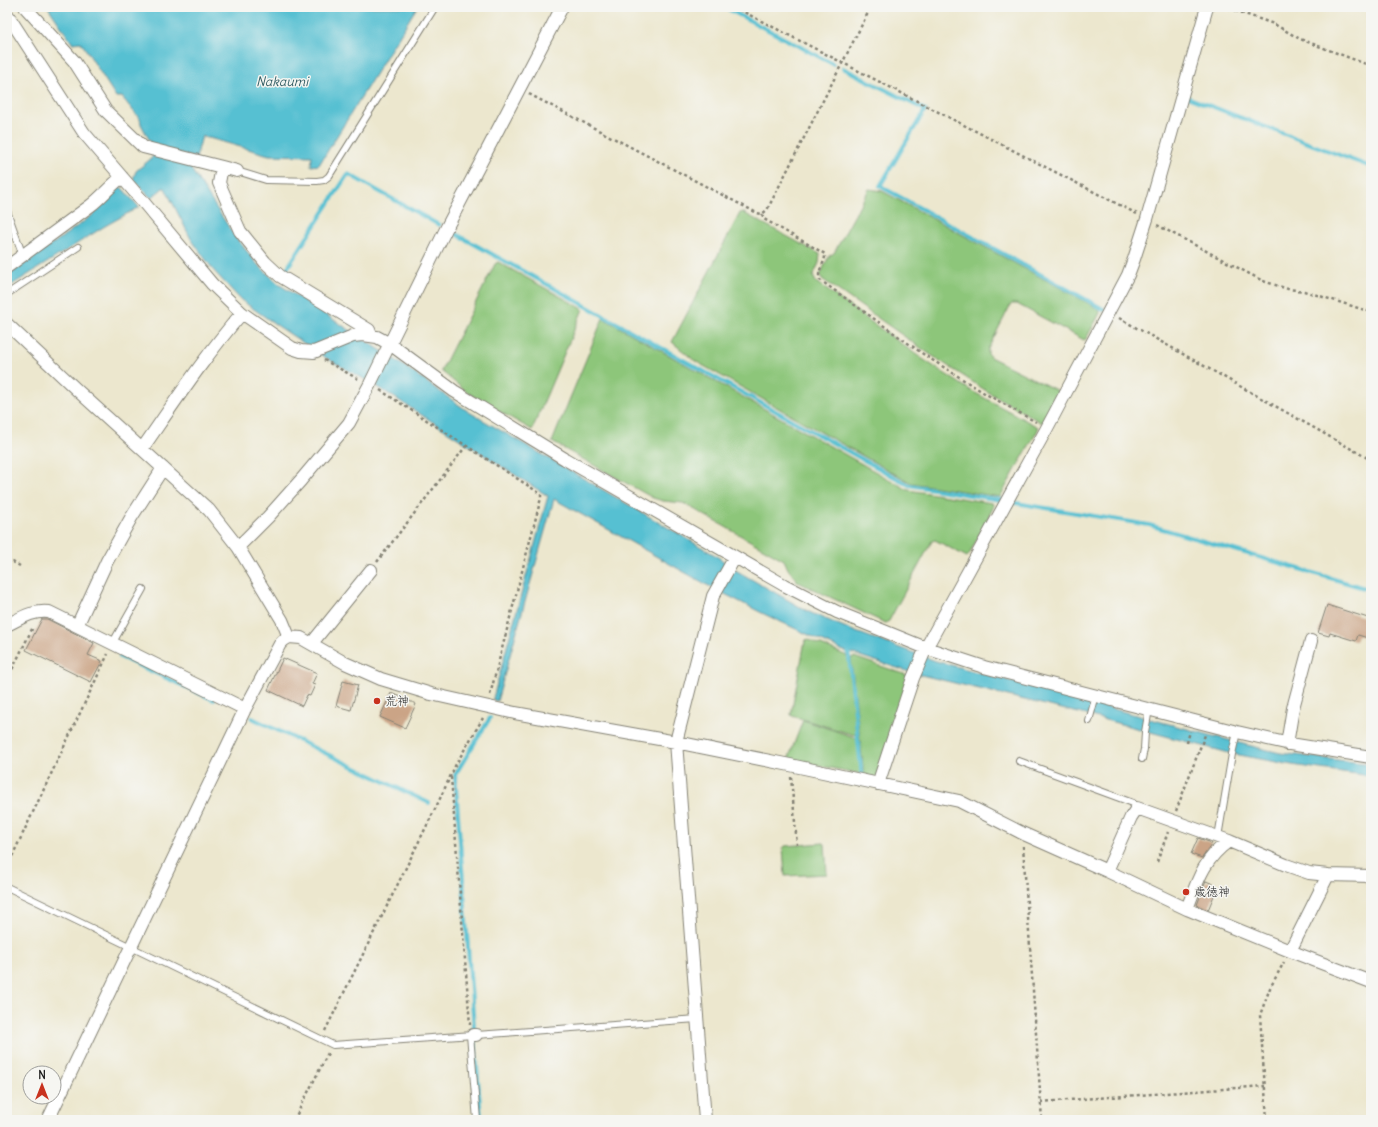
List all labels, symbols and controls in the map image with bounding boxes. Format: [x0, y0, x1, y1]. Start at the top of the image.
water label: Nakaumi [256, 73, 310, 90]
place label: 荒神 [385, 693, 409, 708]
marker: 荒神 [372, 696, 382, 706]
place label: 歳徳神 [1194, 884, 1230, 899]
marker: 歳徳神 [1181, 887, 1191, 897]
north arrow [22, 1065, 62, 1105]
text: N [38, 1068, 46, 1082]

